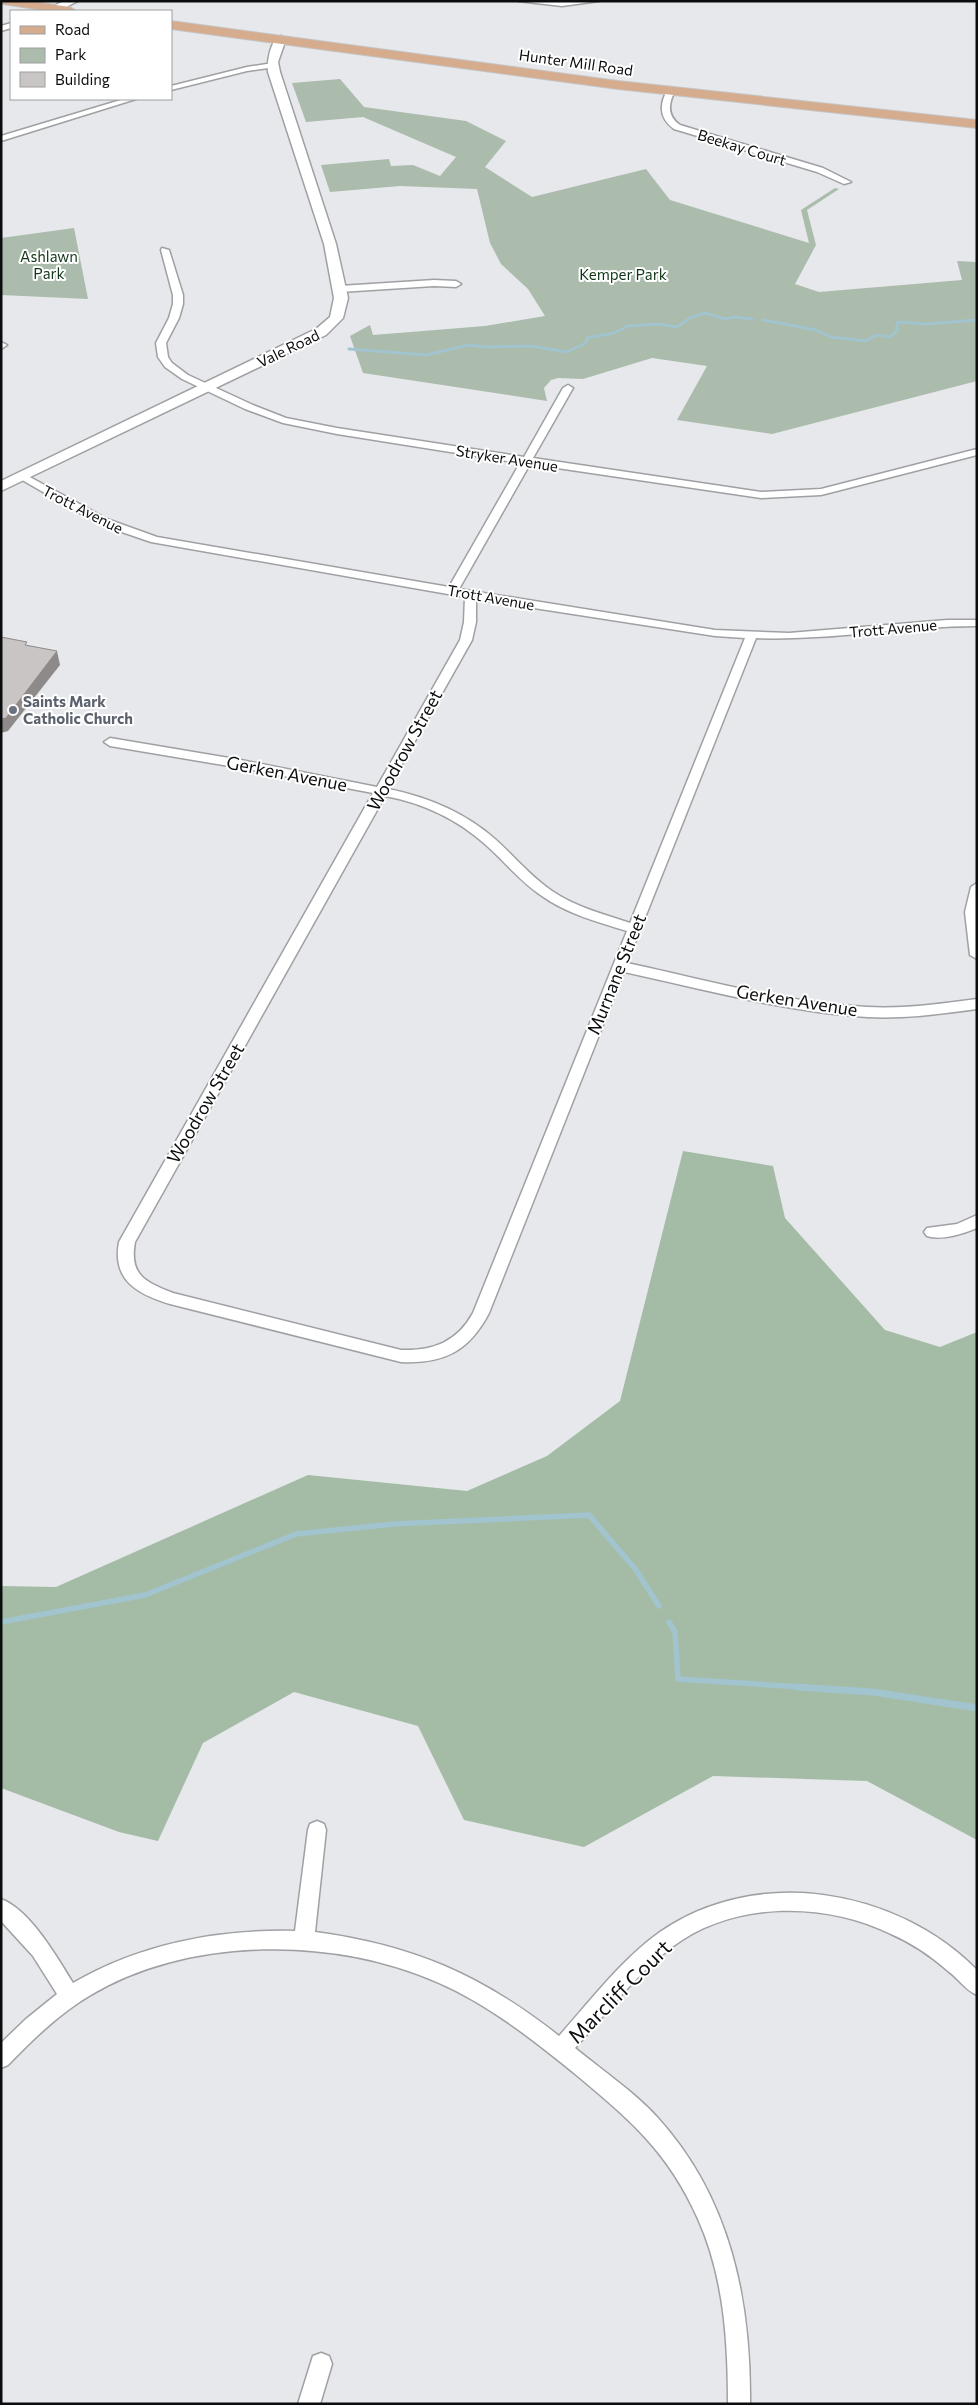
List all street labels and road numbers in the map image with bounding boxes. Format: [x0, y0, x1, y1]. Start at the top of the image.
street label: Hunter Mill Road [518, 45, 634, 79]
street label: Beekay Court [696, 125, 788, 169]
street label: Vale Road [254, 325, 322, 371]
street label: Stryker Avenue [455, 441, 559, 475]
street label: Trott Avenue [40, 481, 126, 537]
street label: Trott Avenue [446, 580, 536, 614]
street label: Trott Avenue [848, 615, 938, 641]
street label: Woodrow Street [362, 686, 446, 814]
street label: Gerken Avenue [225, 751, 349, 795]
street label: Murnane Street [582, 910, 650, 1038]
street label: Gerken Avenue [735, 980, 859, 1020]
street label: Woodrow Street [162, 1039, 248, 1167]
street label: Marcliff Court [562, 1934, 676, 2048]

